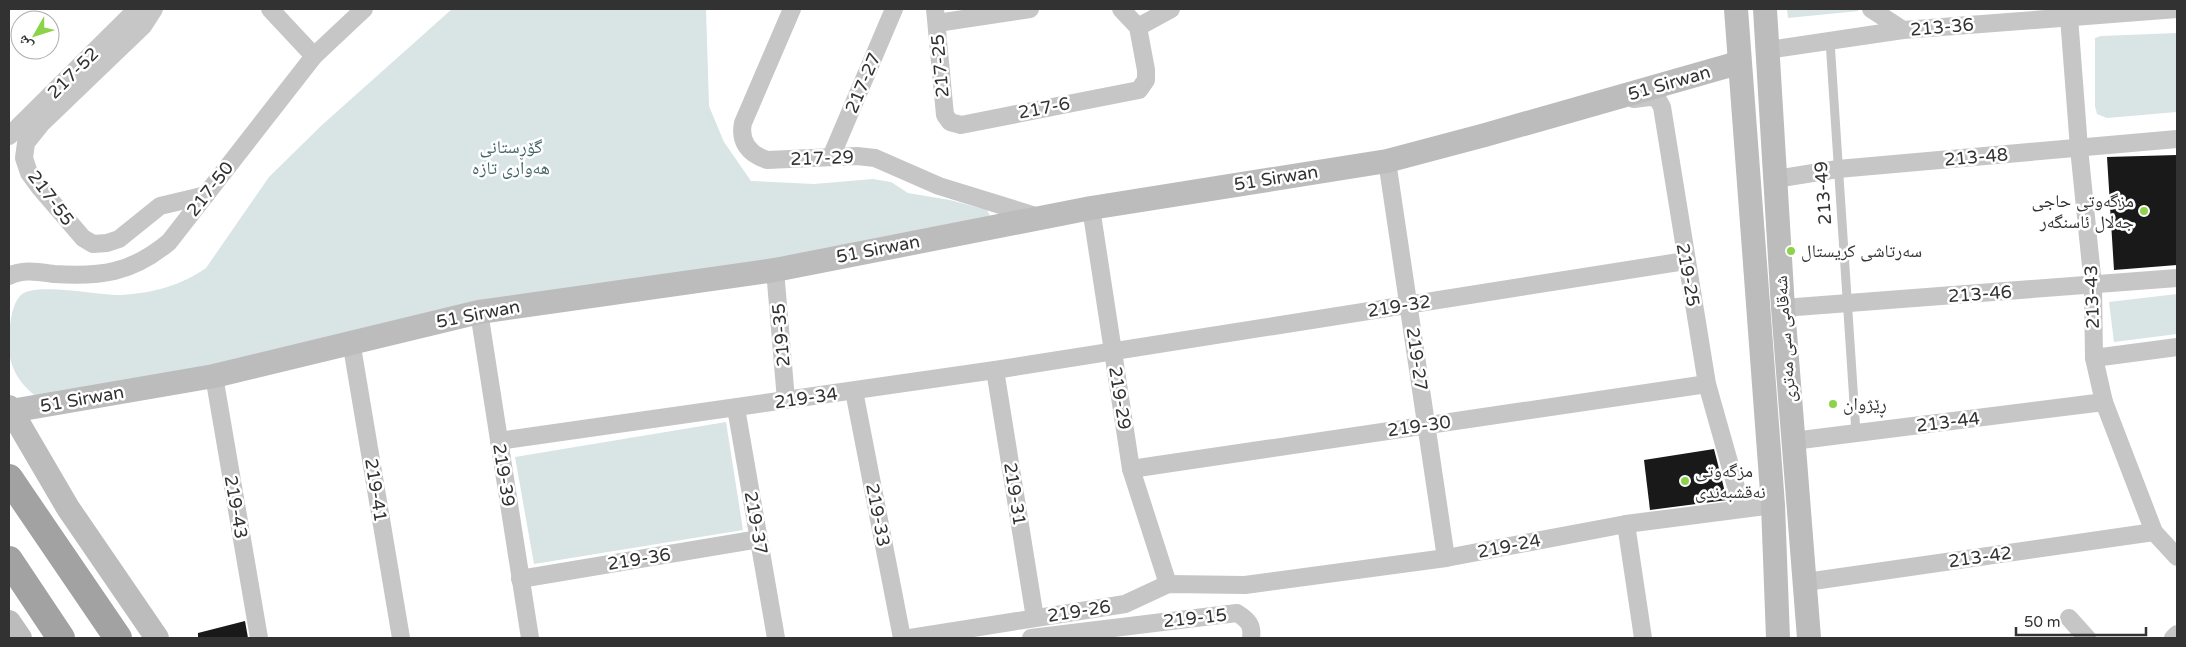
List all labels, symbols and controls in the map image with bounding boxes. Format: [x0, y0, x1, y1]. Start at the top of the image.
north arrow [10, 10, 60, 60]
street label: 213-36 [1909, 13, 1975, 41]
text: ش [14, 32, 37, 54]
street label: 217-25 [926, 33, 954, 99]
street label: 217-52 [43, 43, 103, 103]
street label: 217-27 [840, 49, 886, 117]
street label: 51 Sirwan [1625, 61, 1713, 105]
street label: 217-6 [1016, 92, 1072, 124]
park label: گۆڕستانی هەواری تازە [472, 136, 550, 179]
street label: 213-48 [1943, 143, 2009, 171]
street label: 217-29 [790, 146, 854, 170]
street label: 217-50 [182, 157, 238, 221]
street label: 213-49 [1810, 160, 1836, 226]
street label: 51 Sirwan [1232, 161, 1320, 195]
street label: 217-55 [23, 166, 79, 230]
place label: مزگەوتی حاجی جەلال ئاسنگەر [2031, 190, 2134, 233]
marker: مزگەوتی حاجی جەلال ئاسنگەر [2138, 205, 2150, 217]
street label: 51 Sirwan [834, 230, 922, 268]
place label: سەرتاشی کریستال [1801, 240, 1922, 262]
street label: 219-25 [1672, 242, 1704, 308]
marker: سەرتاشی کریستال [1785, 245, 1797, 257]
street label: 213-43 [2080, 265, 2104, 329]
street label: شەقامی سی مەتری [1770, 275, 1800, 403]
street label: 213-46 [1947, 281, 2013, 307]
street label: 219-32 [1366, 290, 1432, 322]
street label: 51 Sirwan [434, 295, 522, 333]
street label: 219-35 [767, 302, 795, 368]
street label: 219-27 [1402, 326, 1432, 392]
street label: 219-29 [1104, 365, 1136, 431]
street label: 51 Sirwan [38, 381, 126, 417]
street label: 219-34 [773, 383, 839, 413]
place label: ڕێژوان [1843, 393, 1887, 418]
marker: ڕێژوان [1827, 398, 1839, 410]
street label: 213-44 [1915, 407, 1981, 437]
street label: 219-30 [1386, 411, 1452, 441]
street label: 219-39 [488, 442, 520, 508]
street label: 219-41 [360, 457, 392, 523]
place label: مزگەوتی نەقشبەندی [1695, 460, 1766, 503]
street label: 219-31 [999, 461, 1031, 527]
street label: 219-43 [220, 474, 252, 540]
marker: مزگەوتی نەقشبەندی [1679, 475, 1691, 487]
street label: 219-33 [861, 482, 895, 548]
street label: 219-37 [740, 490, 772, 556]
street label: 219-24 [1476, 529, 1542, 563]
street label: 213-42 [1947, 542, 2013, 572]
street label: 219-36 [606, 543, 672, 575]
street label: 219-26 [1046, 595, 1112, 627]
street label: 219-15 [1162, 604, 1228, 632]
scale bar [2016, 604, 2146, 636]
text: 50 m [2024, 613, 2061, 631]

